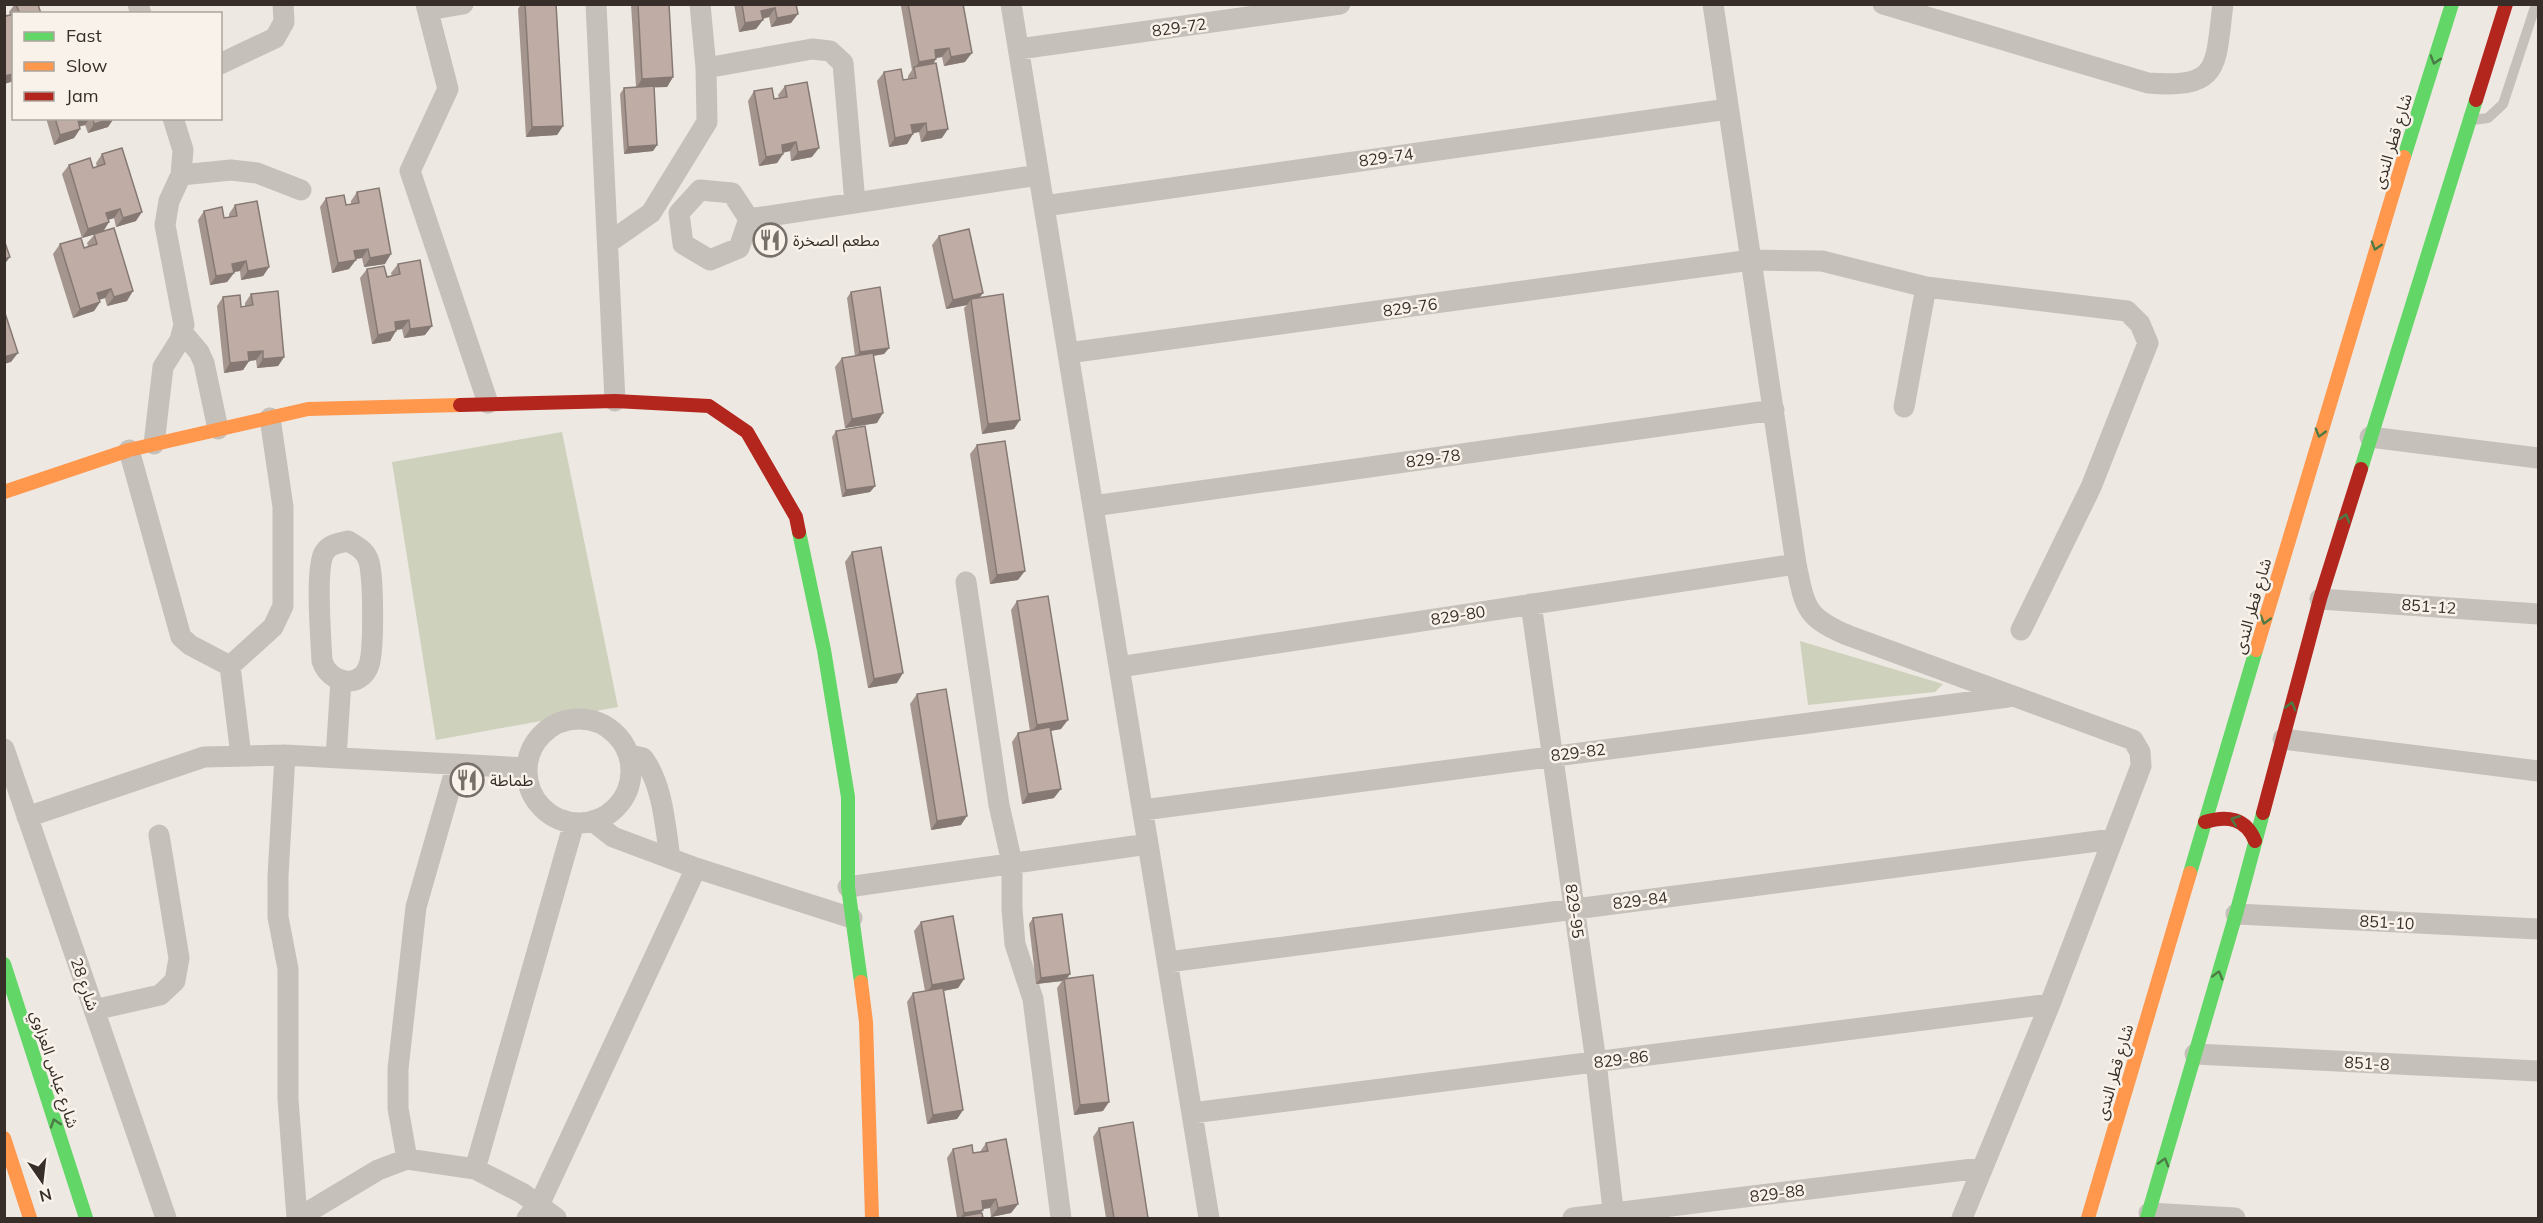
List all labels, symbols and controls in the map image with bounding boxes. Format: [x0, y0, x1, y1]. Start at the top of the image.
legend [12, 12, 222, 120]
street label: 829-72 [1150, 13, 1208, 41]
text: Fast [66, 24, 102, 47]
text: Slow [66, 54, 108, 77]
one-way arrow [2429, 54, 2442, 65]
text: Jam [66, 84, 99, 107]
street label: شارع قطر الندى [2368, 91, 2419, 192]
street label: 829-74 [1357, 143, 1415, 171]
restaurant icon: مطعم الصخرة [752, 222, 788, 258]
place label: مطعم الصخرة [793, 230, 880, 253]
one-way arrow [2371, 241, 2384, 251]
street label: 829-76 [1381, 293, 1439, 321]
one-way arrow [2315, 427, 2327, 438]
street label: 829-78 [1404, 444, 1462, 472]
one-way arrow [2338, 513, 2350, 524]
street label: شارع قطر الندى [2229, 556, 2278, 657]
street label: 851-12 [2401, 594, 2457, 618]
street label: 829-80 [1429, 601, 1487, 629]
one-way arrow [2260, 614, 2272, 625]
one-way arrow [2284, 701, 2297, 711]
street label: 829-82 [1550, 739, 1606, 765]
restaurant icon: طماطة [449, 762, 485, 798]
place label: طماطة [490, 770, 534, 790]
one-way arrow [2231, 815, 2242, 827]
street label: 829-95 [1561, 882, 1589, 940]
street label: 829-84 [1612, 887, 1669, 913]
street label: 851-10 [2359, 911, 2415, 933]
street label: شارع 28 [64, 955, 103, 1014]
one-way arrow [2211, 970, 2223, 981]
street label: شارع عباس العزاوي [24, 1008, 83, 1131]
street label: شارع قطر الندى [2091, 1022, 2140, 1123]
street label: 829-86 [1593, 1046, 1649, 1072]
street label: 851-8 [2344, 1052, 2390, 1074]
one-way arrow [50, 1118, 62, 1129]
north arrow [12, 1151, 72, 1211]
one-way arrow [2157, 1157, 2169, 1168]
street label: 829-88 [1749, 1180, 1805, 1206]
text: N [37, 1184, 54, 1207]

